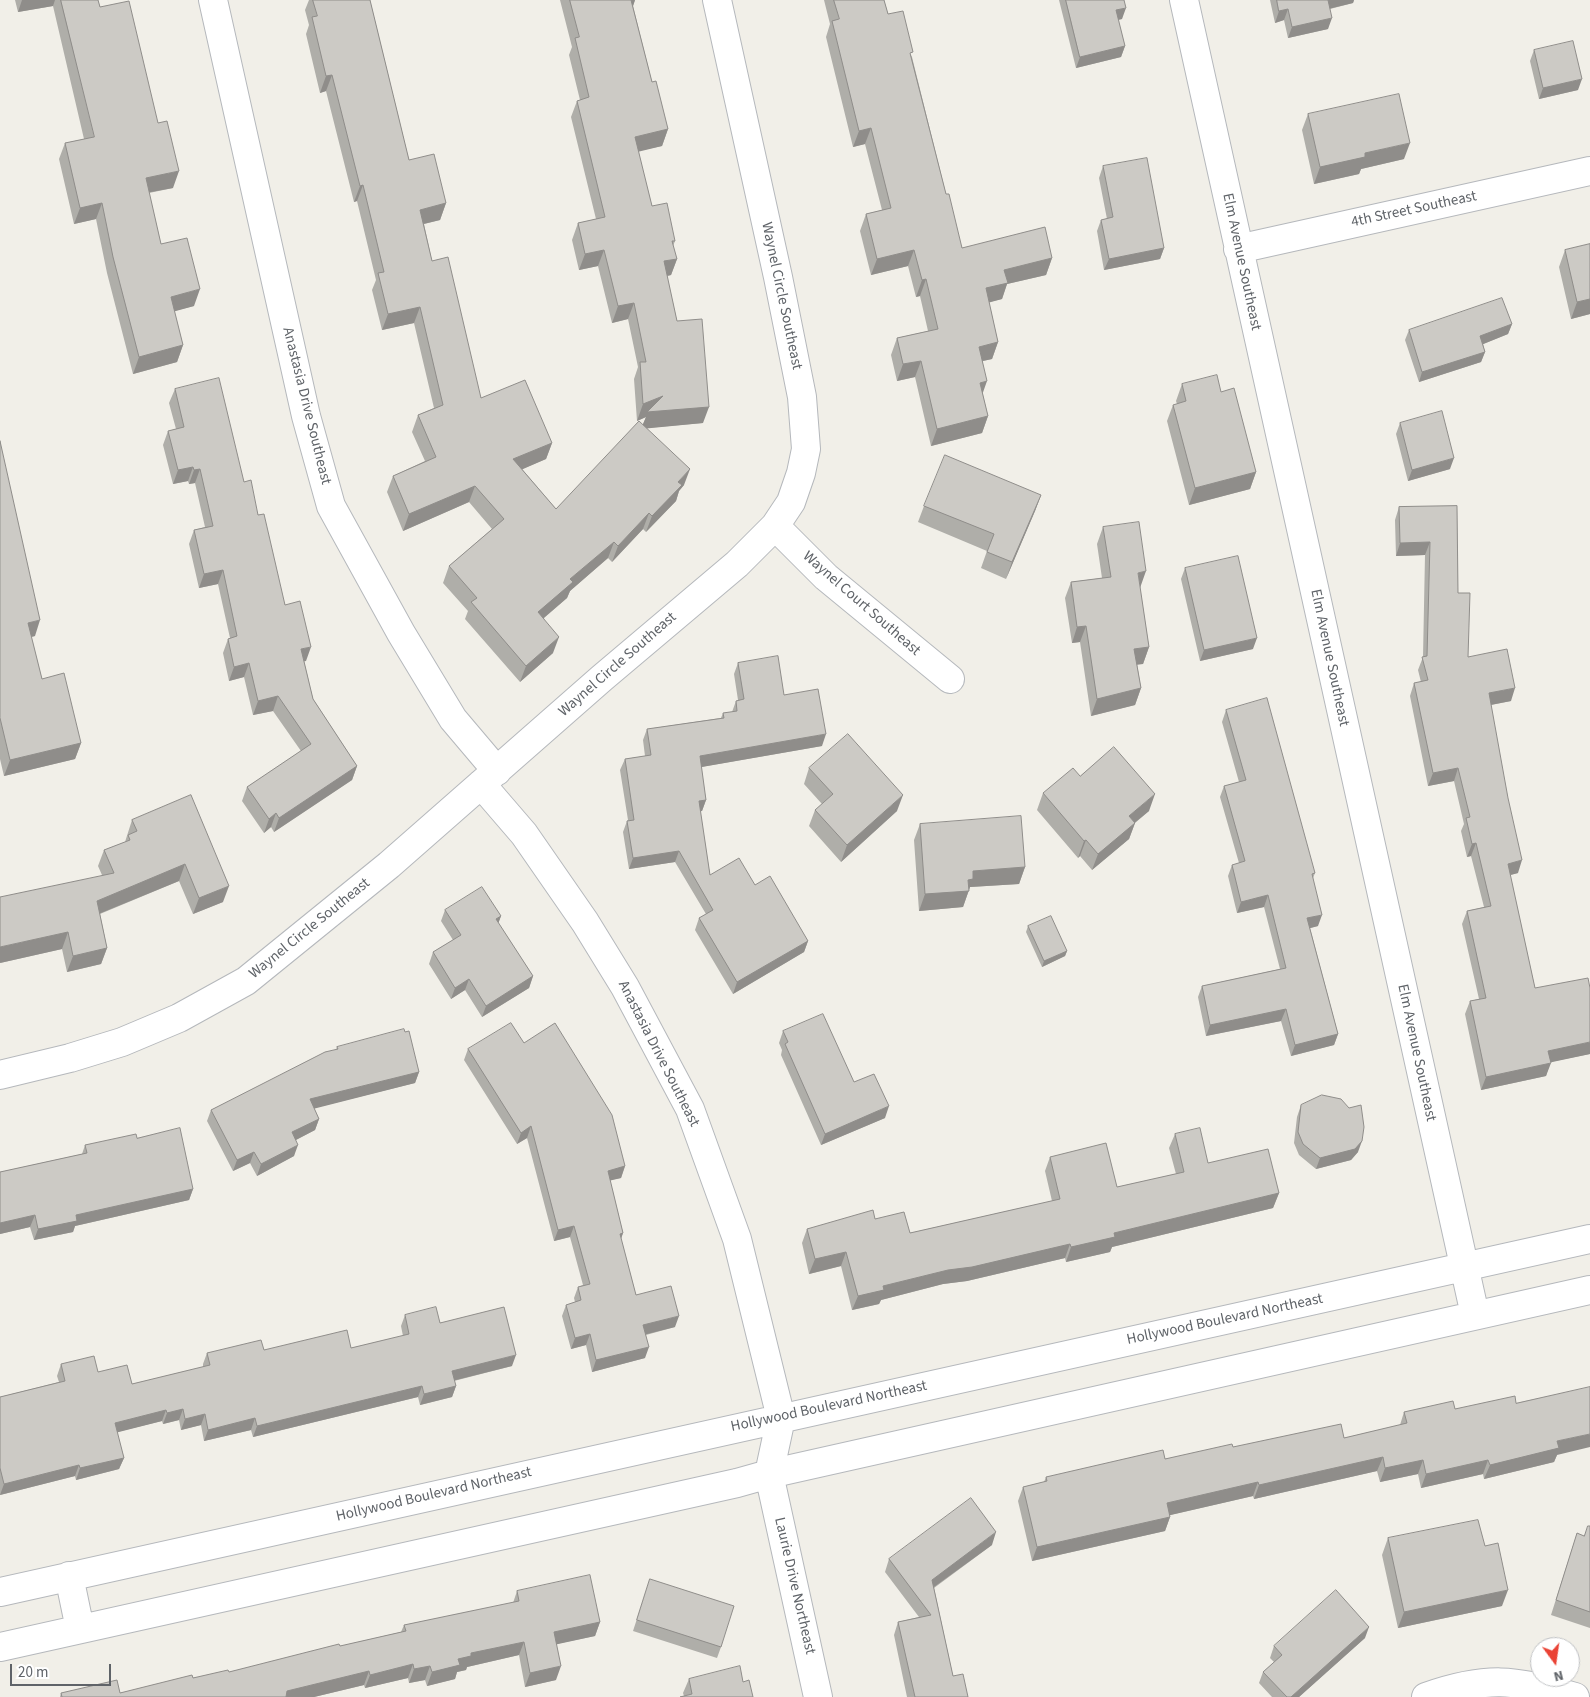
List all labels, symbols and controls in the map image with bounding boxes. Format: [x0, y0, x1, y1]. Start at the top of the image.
street label: 4th Street Southeast [1350, 188, 1478, 232]
street label: Elm Avenue Southeast [1218, 192, 1264, 332]
street label: Waynel Circle Southeast [757, 221, 805, 371]
street label: Anastasia Drive Southeast [278, 325, 334, 487]
street label: Waynel Court Southeast [798, 548, 924, 660]
street label: Elm Avenue Southeast [1306, 588, 1352, 728]
street label: Waynel Circle Southeast [555, 609, 681, 721]
street label: Waynel Circle Southeast [246, 875, 374, 983]
street label: Anastasia Drive Southeast [613, 978, 703, 1130]
street label: Elm Avenue Southeast [1393, 983, 1439, 1123]
street label: Hollywood Boulevard Northeast [1125, 1290, 1325, 1350]
street label: Hollywood Boulevard Northeast [729, 1377, 929, 1437]
street label: Hollywood Boulevard Northeast [334, 1464, 534, 1526]
street label: Laurie Drive Northeast [769, 1516, 819, 1656]
north arrow [1530, 1637, 1580, 1687]
scale bar [12, 1654, 114, 1686]
text: 20 m [18, 1662, 48, 1683]
text: N [1551, 1665, 1565, 1686]

